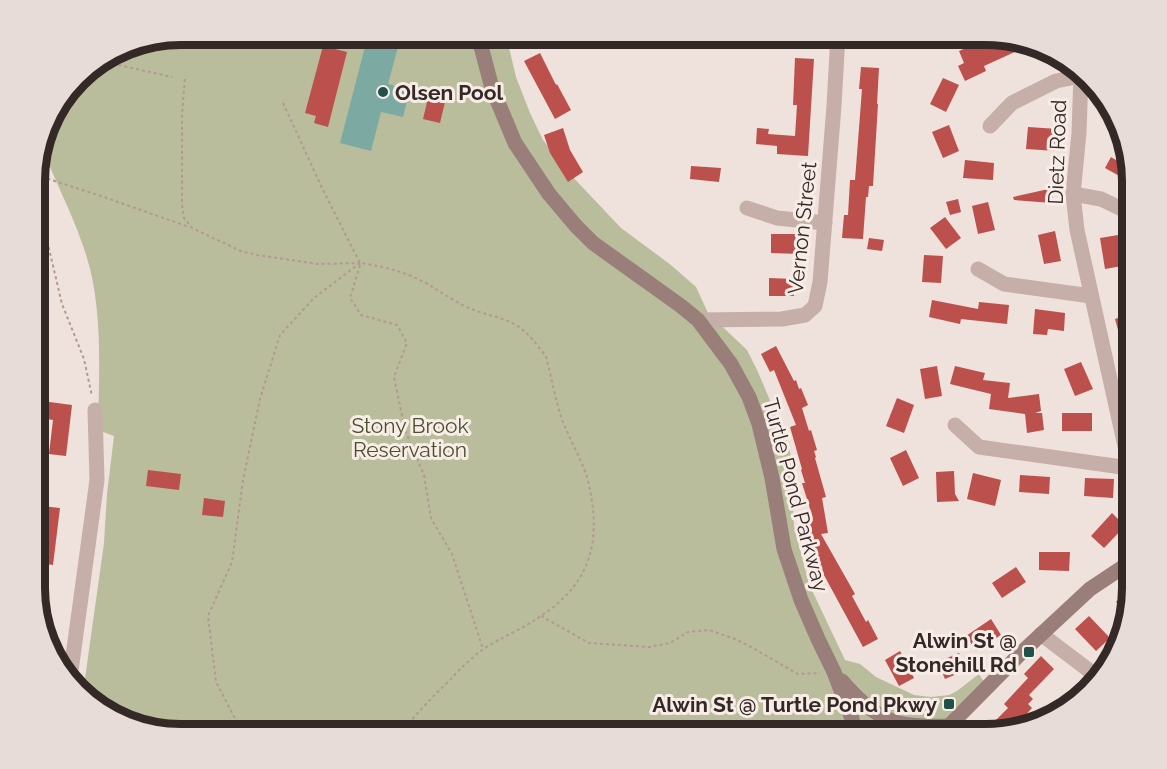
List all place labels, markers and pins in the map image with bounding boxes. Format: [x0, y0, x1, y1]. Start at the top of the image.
place label: Olsen Pool [395, 80, 504, 105]
marker: Olsen Pool [376, 85, 390, 99]
place label: Alwin St @ Stonehill Rd [895, 628, 1017, 677]
marker: Alwin St @ Stonehill Rd [1022, 645, 1036, 659]
place label: Alwin St @ Turtle Pond Pkwy [652, 692, 937, 717]
marker: Alwin St @ Turtle Pond Pkwy [942, 697, 956, 711]

